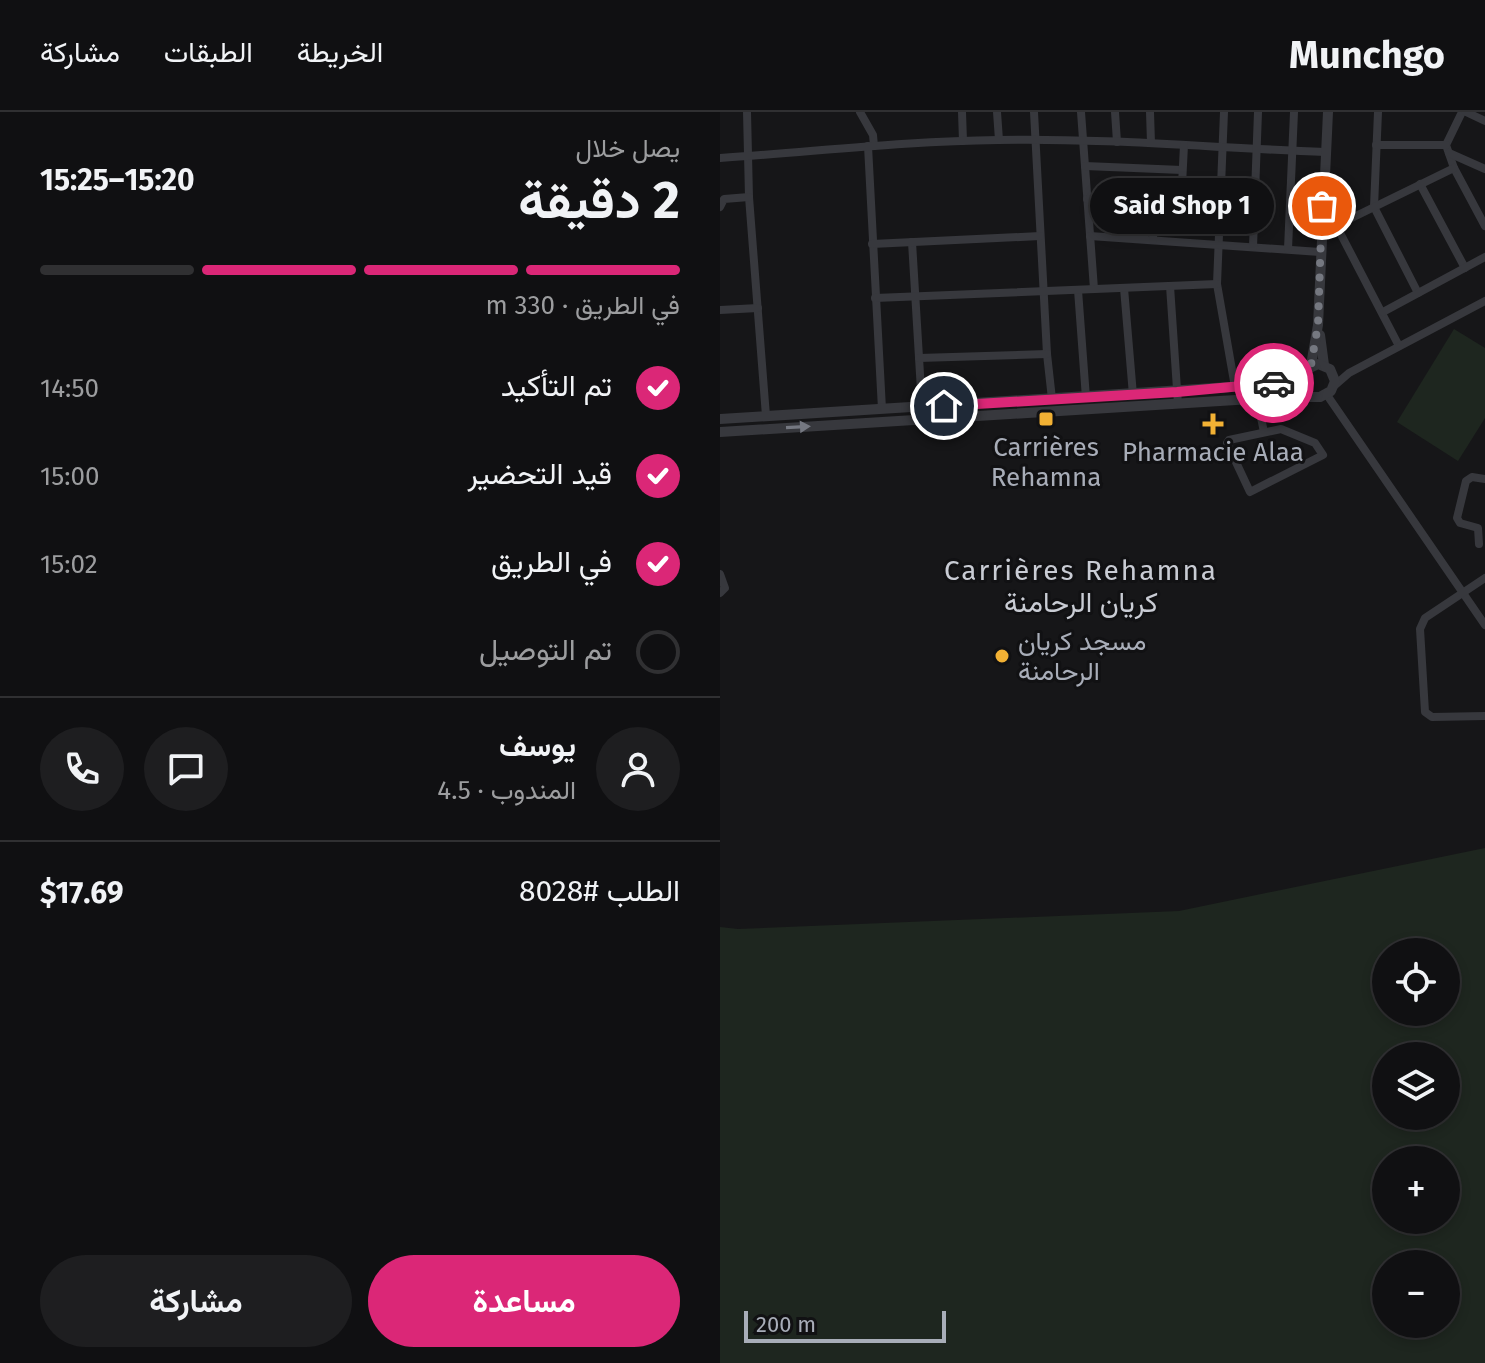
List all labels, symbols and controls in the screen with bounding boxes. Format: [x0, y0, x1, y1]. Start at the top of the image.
text: Munchgo [1289, 32, 1445, 78]
text: مشاركة [40, 36, 120, 69]
text: الطبقات [164, 36, 253, 69]
text: الخريطة [297, 36, 383, 69]
text: يصل خلال [576, 133, 680, 164]
text: 15:20–15:25 [40, 162, 195, 198]
text: 2 دقيقة [518, 169, 680, 232]
pin [1288, 172, 1356, 240]
callout: Said Shop 1 [1090, 178, 1274, 234]
icon: bag [1300, 184, 1344, 228]
text: Said Shop 1 [1113, 190, 1251, 221]
text: في الطريق · 330 m [485, 290, 680, 321]
courier [1234, 343, 1314, 423]
icon: car [1252, 361, 1296, 405]
icon: check [636, 366, 680, 410]
text: تم التأكيد [501, 368, 612, 404]
pin [910, 372, 978, 440]
text: 14:50 [40, 373, 99, 404]
icon: home [922, 384, 966, 428]
marker: Carrières Rehamna [1037, 410, 1055, 428]
marker: Pharmacie Alaa [1204, 415, 1222, 433]
one-way arrow [786, 420, 811, 433]
place label: Carrières Rehamna [991, 432, 1101, 493]
place label: Pharmacie Alaa [1122, 437, 1304, 468]
icon: check [636, 454, 680, 498]
text: قيد التحضير [467, 456, 612, 492]
text: 15:00 [40, 461, 100, 492]
icon: check [636, 542, 680, 586]
text: في الطريق [491, 544, 612, 580]
text: 15:02 [40, 549, 98, 580]
district label: Carrières Rehamna كريان الرحامنة [944, 554, 1218, 620]
place label: مسجد كريان الرحامنة [1018, 626, 1146, 687]
text: تم التوصيل [479, 632, 612, 668]
marker: مسجد كريان الرحامنة [993, 647, 1011, 665]
button: phone [40, 727, 124, 811]
button: chat [144, 727, 228, 811]
button: person [596, 727, 680, 811]
text: يوسف [499, 728, 576, 764]
text: المندوب · 4.5 [437, 775, 576, 806]
text: الطلب #8028 [519, 873, 680, 909]
text: $17.69 [40, 875, 124, 911]
map controls [1372, 938, 1460, 1338]
button: locate [1372, 938, 1460, 1026]
button: layers [1372, 1042, 1460, 1130]
button: + [1372, 1146, 1460, 1234]
button: − [1372, 1250, 1460, 1338]
button: مشاركة [40, 1255, 352, 1347]
button: مساعدة [368, 1255, 680, 1347]
scale bar [744, 1307, 946, 1343]
text: 200 m [756, 1311, 816, 1338]

